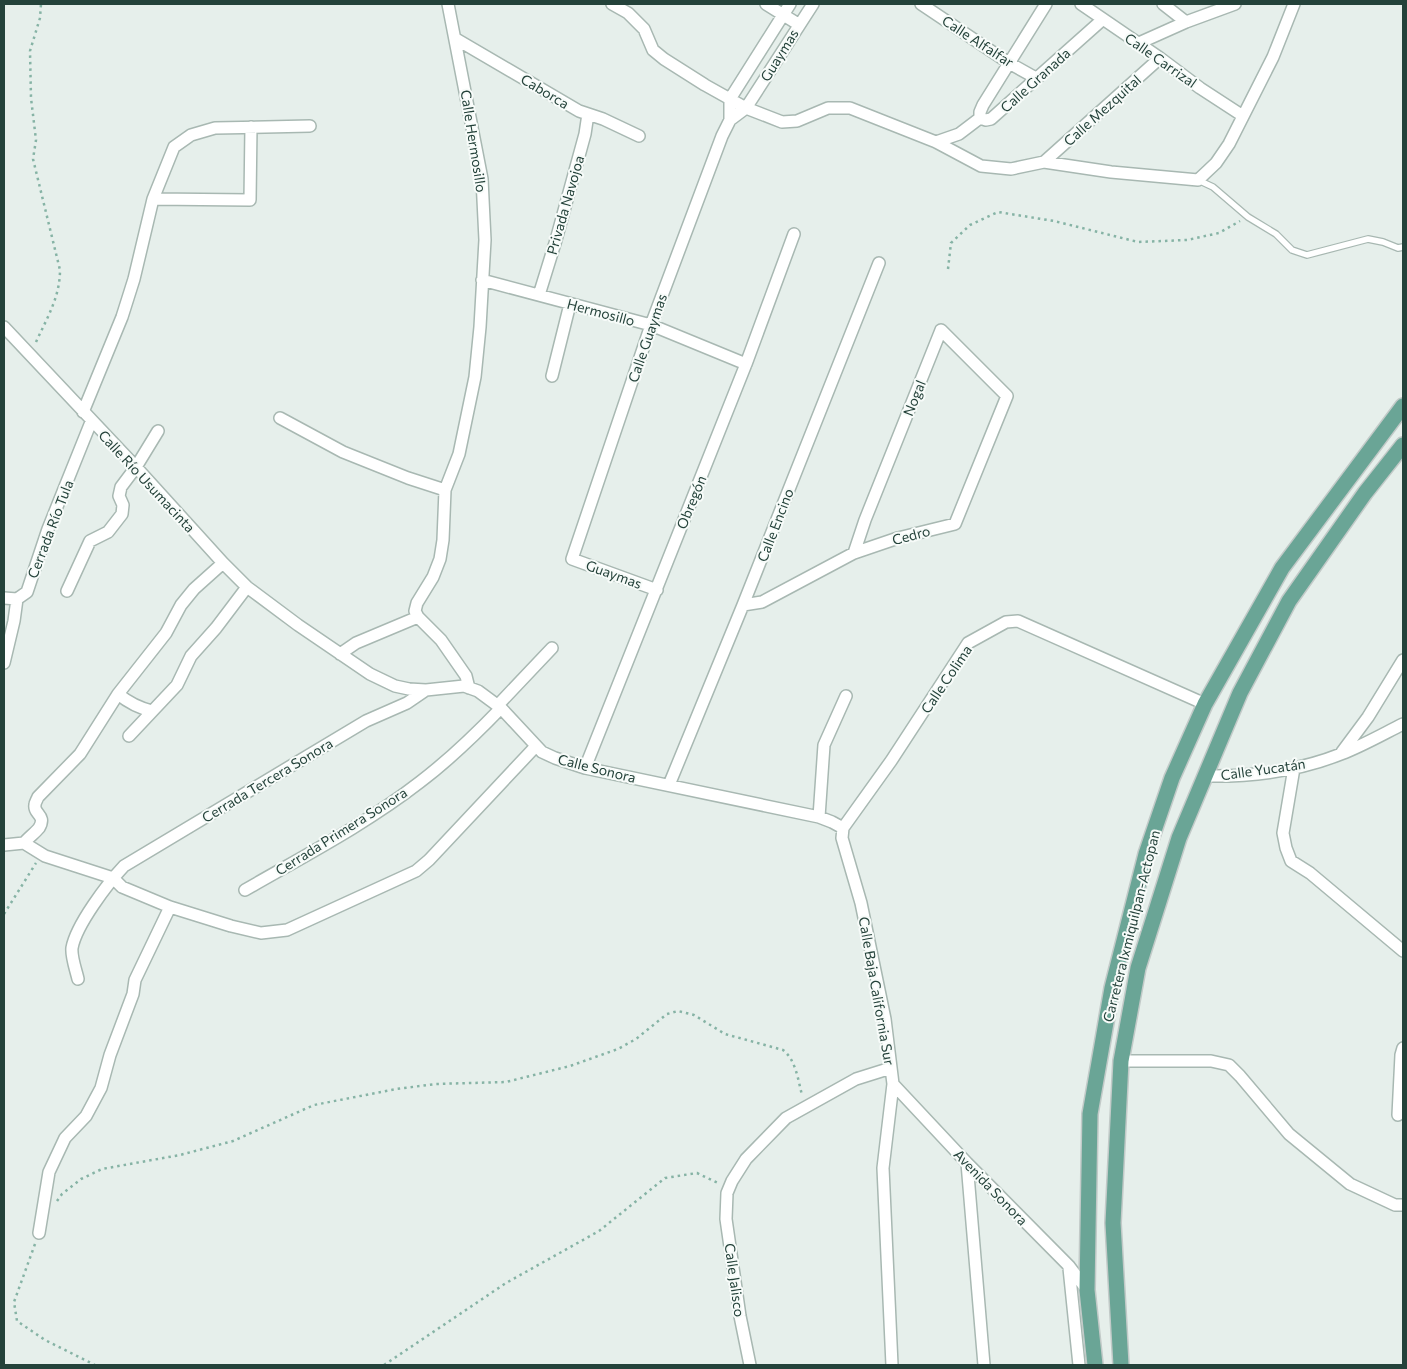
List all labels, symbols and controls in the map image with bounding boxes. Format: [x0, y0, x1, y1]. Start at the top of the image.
street label: Calle Alfalfar [939, 12, 1017, 71]
street label: Guaymas [756, 26, 802, 84]
street label: Calle Carrizal [1122, 29, 1200, 91]
street label: Calle Granada [997, 44, 1073, 116]
street label: Caborca [518, 70, 572, 112]
street label: Calle Mezquital [1060, 71, 1144, 149]
street label: Calle Hermosillo [458, 89, 490, 193]
street label: Privada Navojoa [543, 153, 587, 257]
street label: Calle Guaymas [624, 292, 670, 384]
street label: Hermosillo [565, 295, 637, 329]
street label: Nogal [899, 378, 929, 418]
street label: Calle Río Usumacinta [95, 426, 199, 536]
street label: Obregón [673, 473, 709, 531]
street label: Cerrada Río Tula [23, 477, 77, 581]
street label: Calle Encino [753, 486, 797, 564]
street label: Cedro [890, 522, 932, 548]
street label: Guaymas [584, 556, 644, 592]
street label: Calle Colima [917, 642, 975, 716]
street label: Cerrada Tercera Sonora [199, 734, 335, 826]
street label: Calle Sonora [556, 750, 638, 786]
street label: Calle Yucatán [1220, 755, 1306, 783]
street label: Cerrada Primera Sonora [272, 783, 410, 879]
street label: Carretera Ixmiquilpan-Actopan [1099, 828, 1163, 1024]
street label: Calle Baja California Sur [856, 915, 899, 1067]
street label: Avenida Sonora [951, 1146, 1031, 1228]
street label: Calle Jalisco [721, 1242, 749, 1318]

